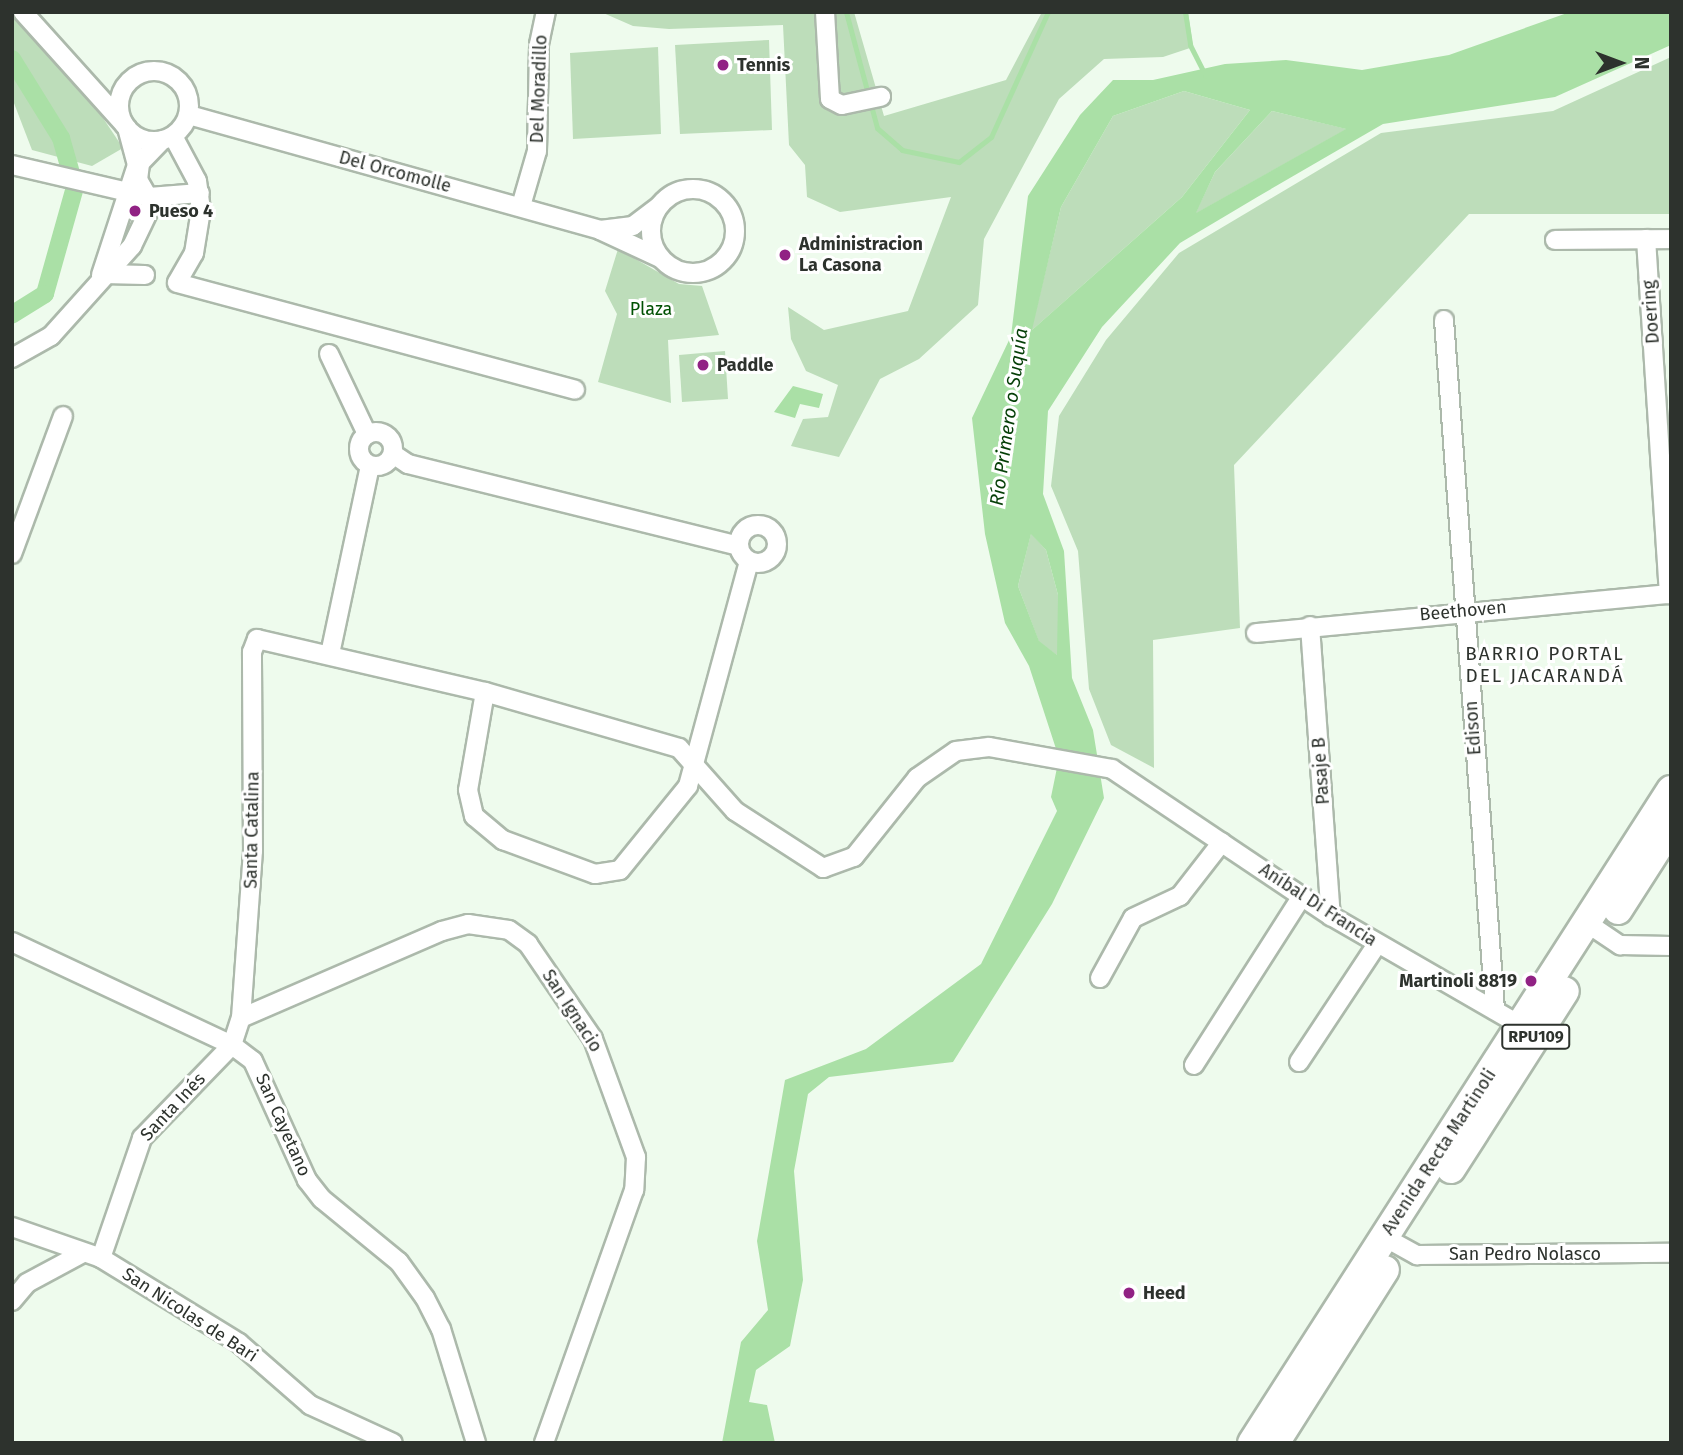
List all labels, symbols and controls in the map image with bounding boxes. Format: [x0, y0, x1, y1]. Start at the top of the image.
north arrow [1585, 28, 1655, 98]
street label: Del Moradillo [526, 34, 552, 144]
place label: Tennis [737, 54, 790, 76]
marker: Tennis [715, 57, 731, 73]
text: N [1630, 57, 1653, 69]
street label: Del Orcomolle [337, 147, 453, 197]
place label: Pueso 4 [149, 200, 213, 222]
marker: Pueso 4 [127, 203, 143, 219]
place label: Administracion La Casona [799, 234, 923, 276]
marker: Administracion La Casona [777, 247, 793, 263]
street label: Doering [1638, 279, 1664, 345]
park label: Plaza [630, 298, 672, 320]
water label: Río Primero o Suquía [985, 327, 1033, 507]
place label: Paddle [717, 354, 774, 376]
marker: Paddle [695, 357, 711, 373]
street label: Beethoven [1419, 596, 1507, 626]
district label: BARRIO PORTAL DEL JACARANDÁ [1467, 643, 1623, 687]
street label: Edison [1460, 700, 1486, 756]
street label: Pasaje B [1308, 737, 1334, 805]
street label: Santa Catalina [240, 771, 264, 889]
street label: Aníbal Di Francia [1255, 859, 1381, 951]
street label: San Ignacio [537, 966, 607, 1056]
place label: Martinoli 8819 [1399, 970, 1517, 992]
marker: Martinoli 8819 [1523, 973, 1539, 989]
road number: RPU109 [1501, 1024, 1571, 1050]
street label: Avenida Recta Martinoli [1377, 1065, 1501, 1239]
street label: Santa Inés [136, 1068, 210, 1146]
street label: San Cayetano [251, 1070, 315, 1180]
street label: San Pedro Nolasco [1449, 1243, 1601, 1265]
street label: San Nicolas de Bari [118, 1263, 262, 1367]
place label: Heed [1143, 1282, 1186, 1304]
marker: Heed [1121, 1285, 1137, 1301]

